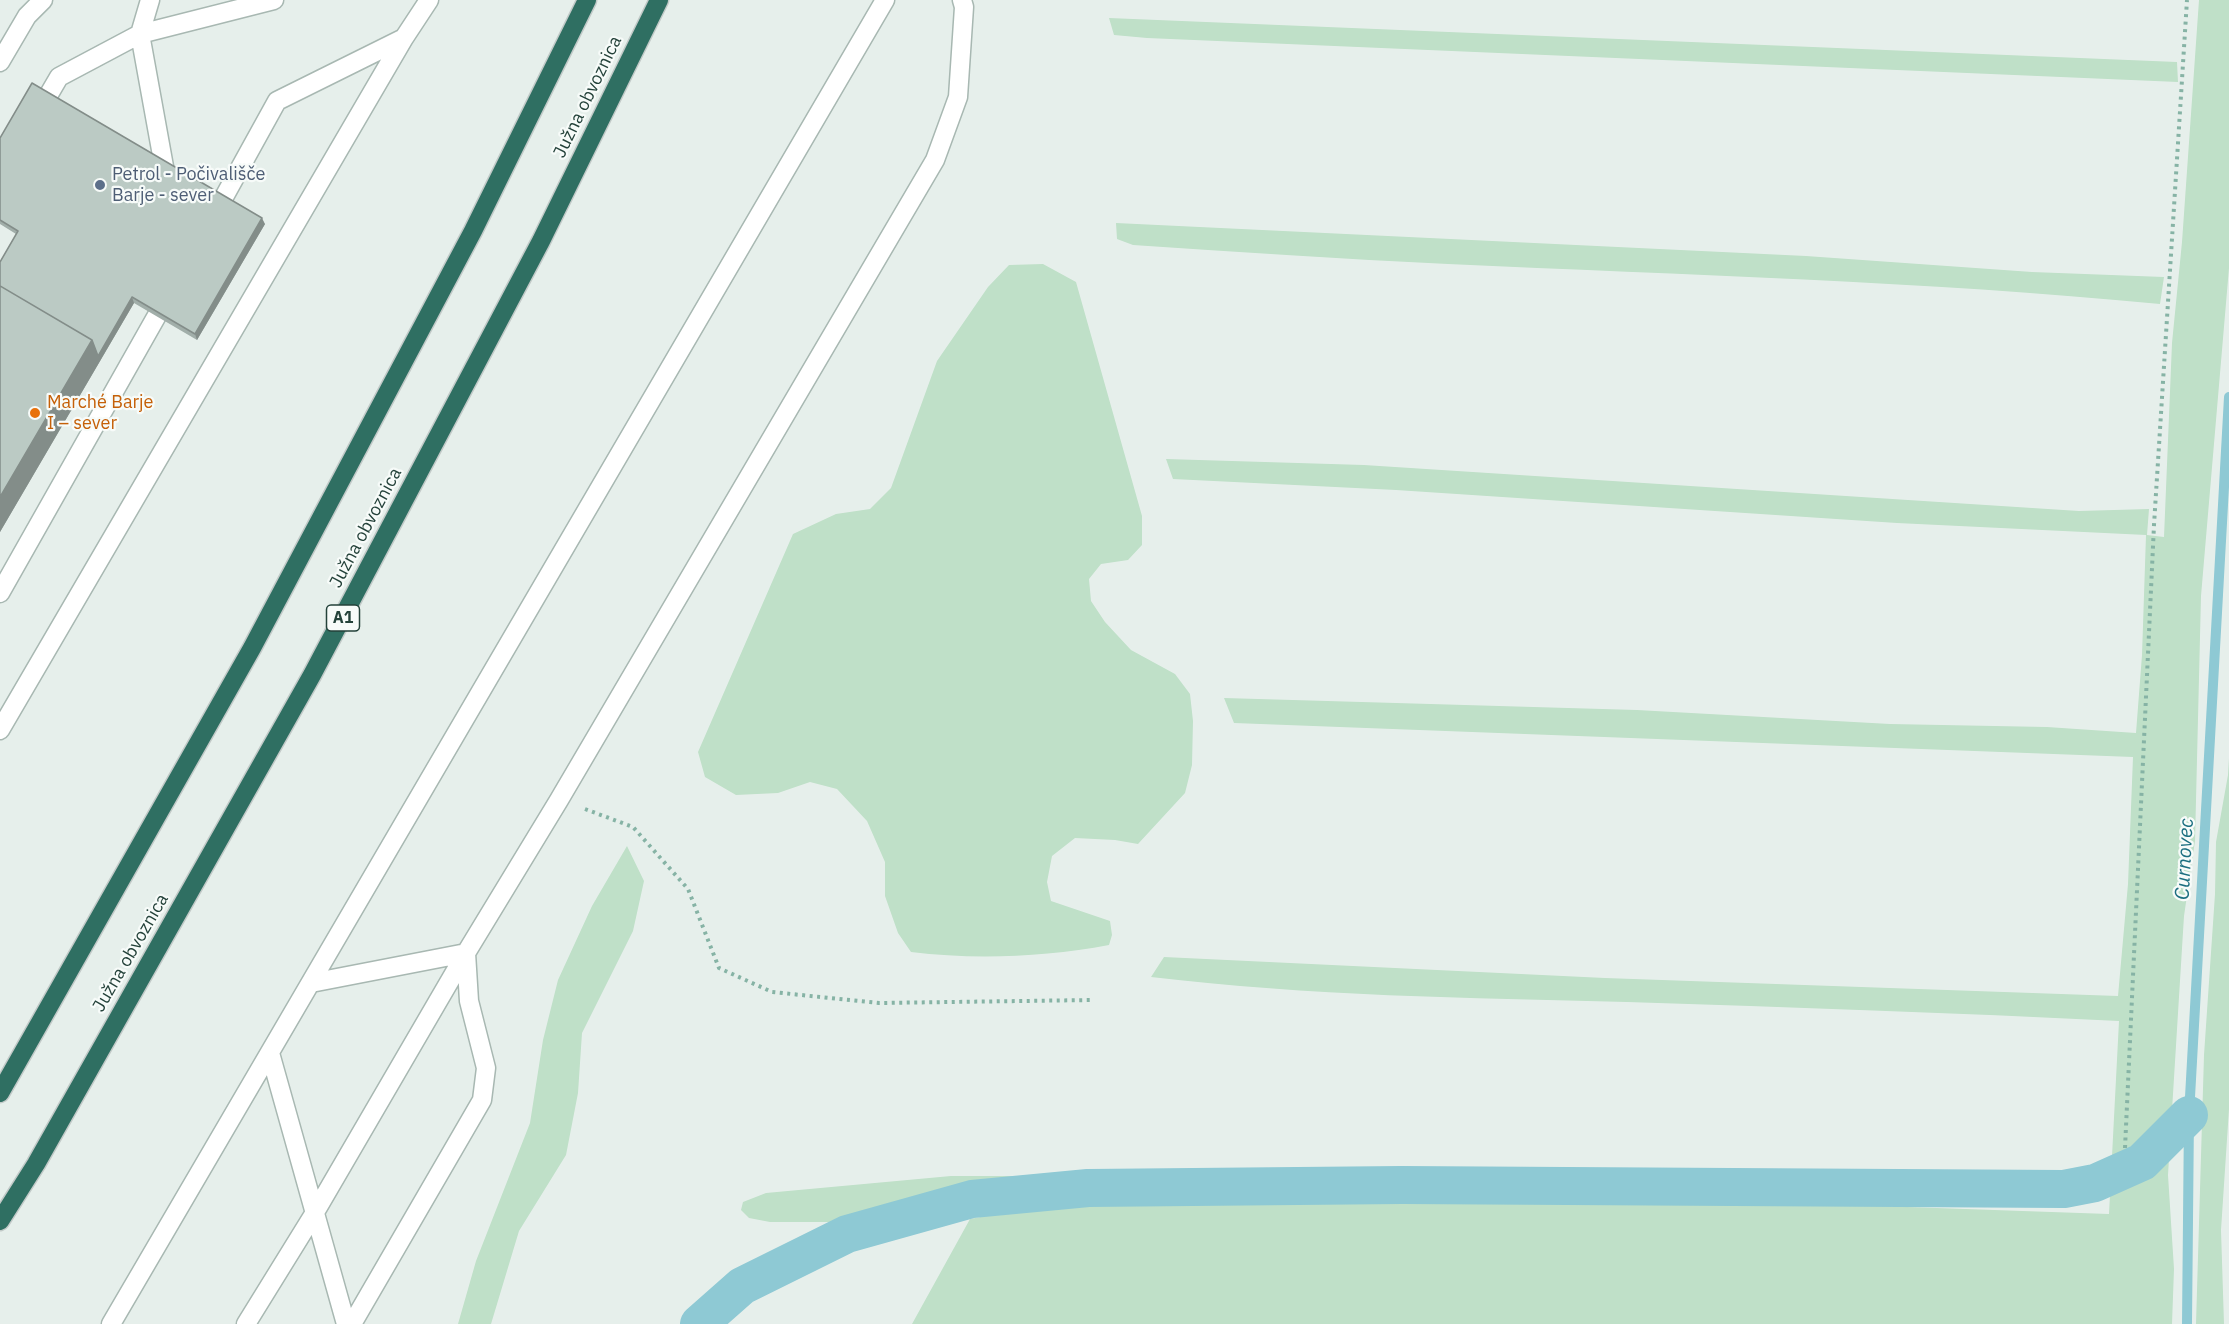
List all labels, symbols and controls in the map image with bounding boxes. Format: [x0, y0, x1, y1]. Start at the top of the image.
street label: Južna obvoznica [549, 33, 627, 161]
place label: Petrol - Počivališče Barje - sever [112, 164, 265, 207]
marker: Petrol - Počivališče Barje - sever [93, 178, 107, 192]
place label: Marché Barje I – sever [47, 392, 154, 434]
marker: Marché Barje I – sever [28, 406, 42, 420]
street label: Južna obvoznica [325, 464, 407, 592]
road number: A1 [326, 605, 360, 631]
water label: Curnovec [2171, 817, 2199, 901]
street label: Južna obvoznica [88, 890, 174, 1016]

